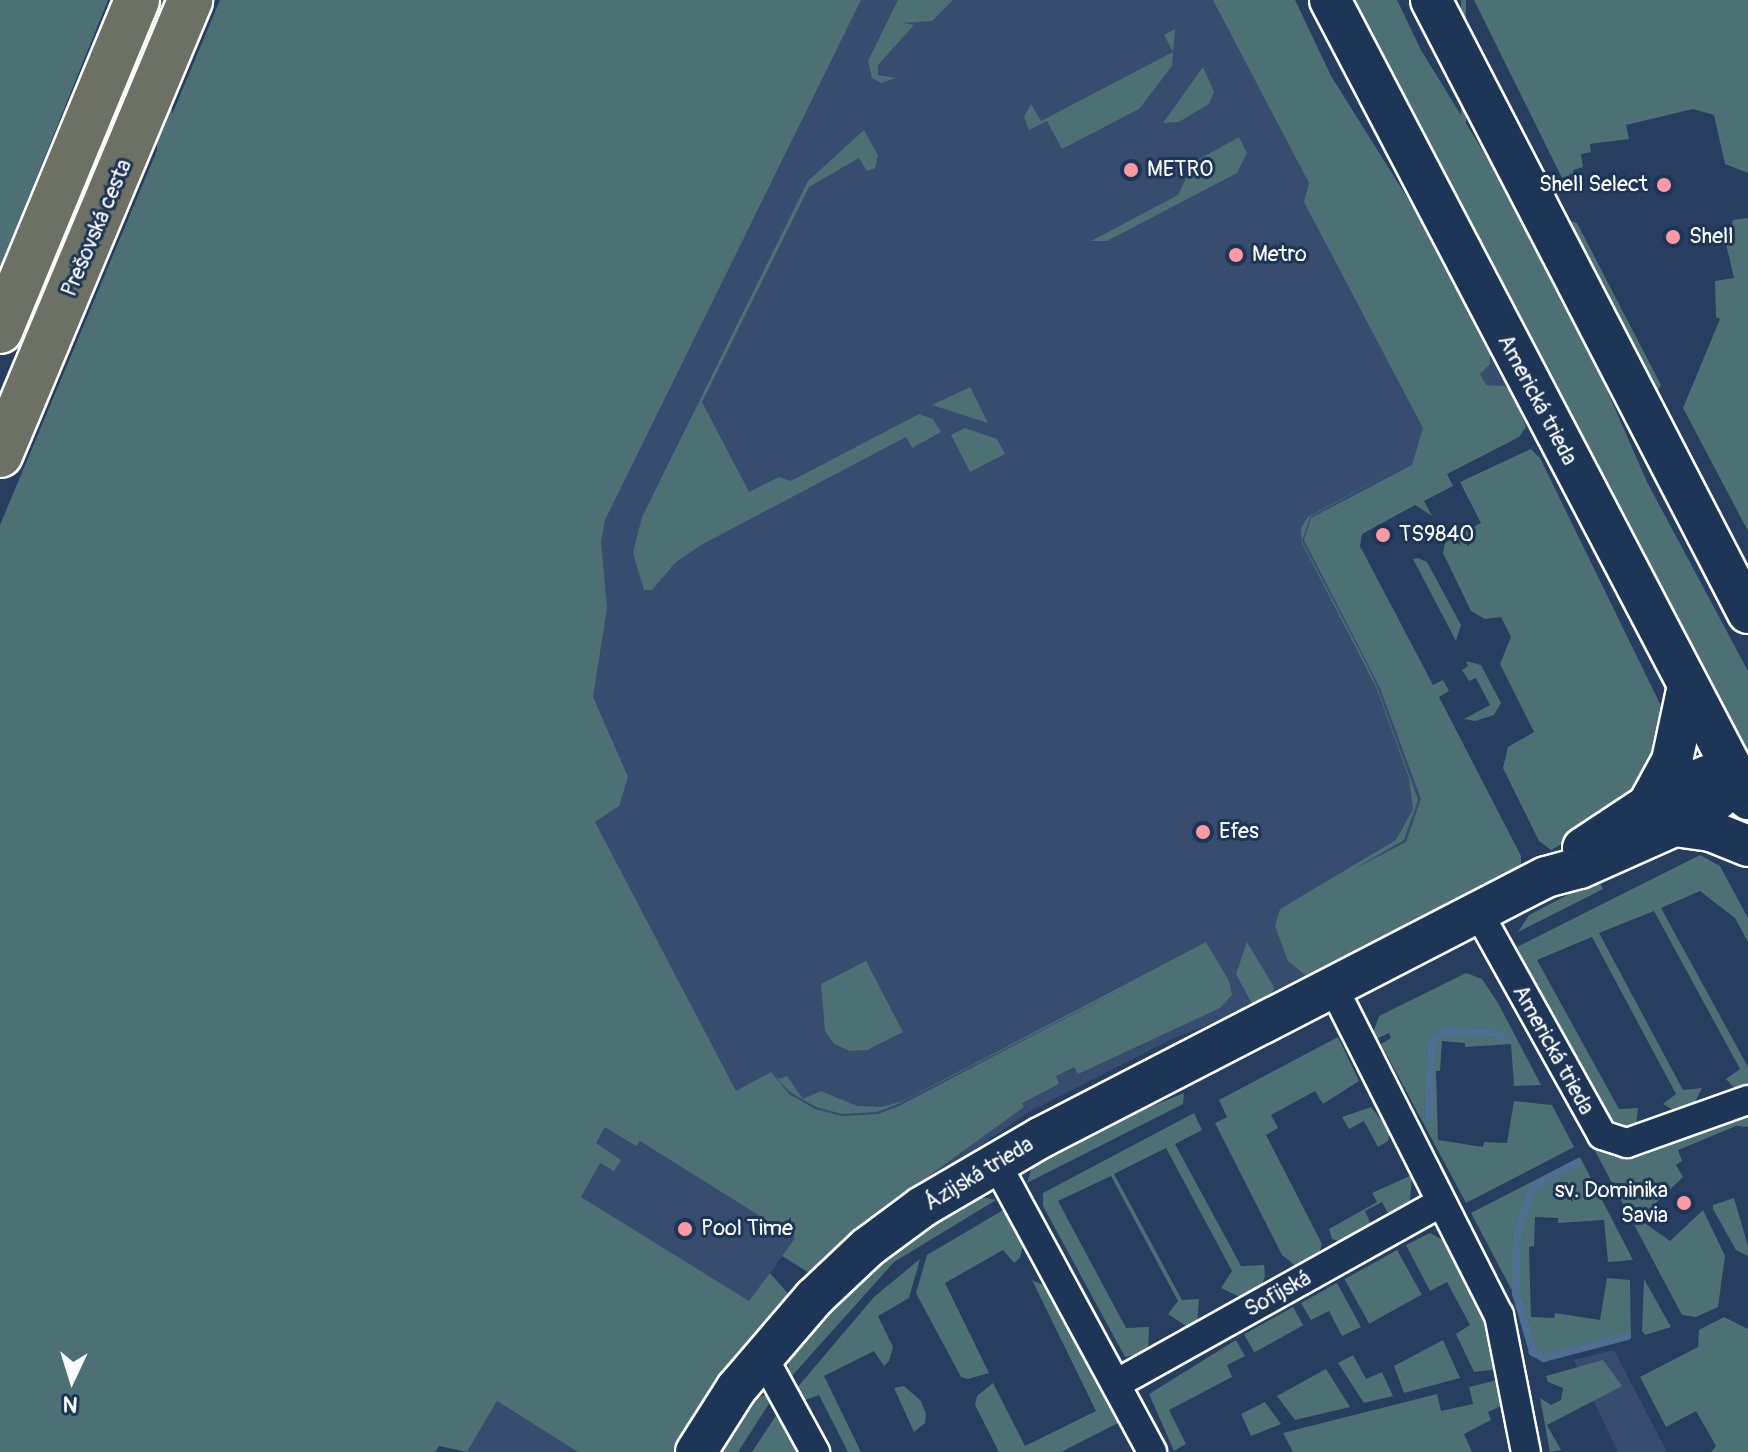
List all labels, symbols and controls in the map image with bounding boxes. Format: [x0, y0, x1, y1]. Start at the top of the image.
street label: Prešovská cesta [56, 155, 138, 301]
place label: METRO [1147, 157, 1213, 183]
marker: METRO [1122, 161, 1140, 179]
place label: Shell Select [1539, 172, 1648, 198]
marker: Shell Select [1655, 176, 1673, 194]
place label: Shell [1689, 224, 1733, 250]
marker: Shell [1664, 228, 1682, 246]
place label: Metro [1252, 242, 1307, 268]
marker: Metro [1227, 246, 1245, 264]
street label: Americká trieda [1492, 330, 1582, 470]
place label: TS9840 [1399, 522, 1474, 548]
marker: TS9840 [1374, 526, 1392, 544]
place label: Efes [1219, 819, 1259, 845]
marker: Efes [1194, 823, 1212, 841]
street label: Americká trieda [1507, 981, 1599, 1119]
street label: Ázijská trieda [920, 1131, 1038, 1217]
place label: sv. Dominika Savia [1555, 1177, 1668, 1228]
marker: sv. Dominika Savia [1675, 1194, 1693, 1212]
place label: Pool Time [701, 1216, 793, 1242]
marker: Pool Time [676, 1220, 694, 1238]
street label: Sofijská [1240, 1265, 1316, 1323]
north arrow [32, 1340, 112, 1420]
text: N [62, 1389, 79, 1418]

